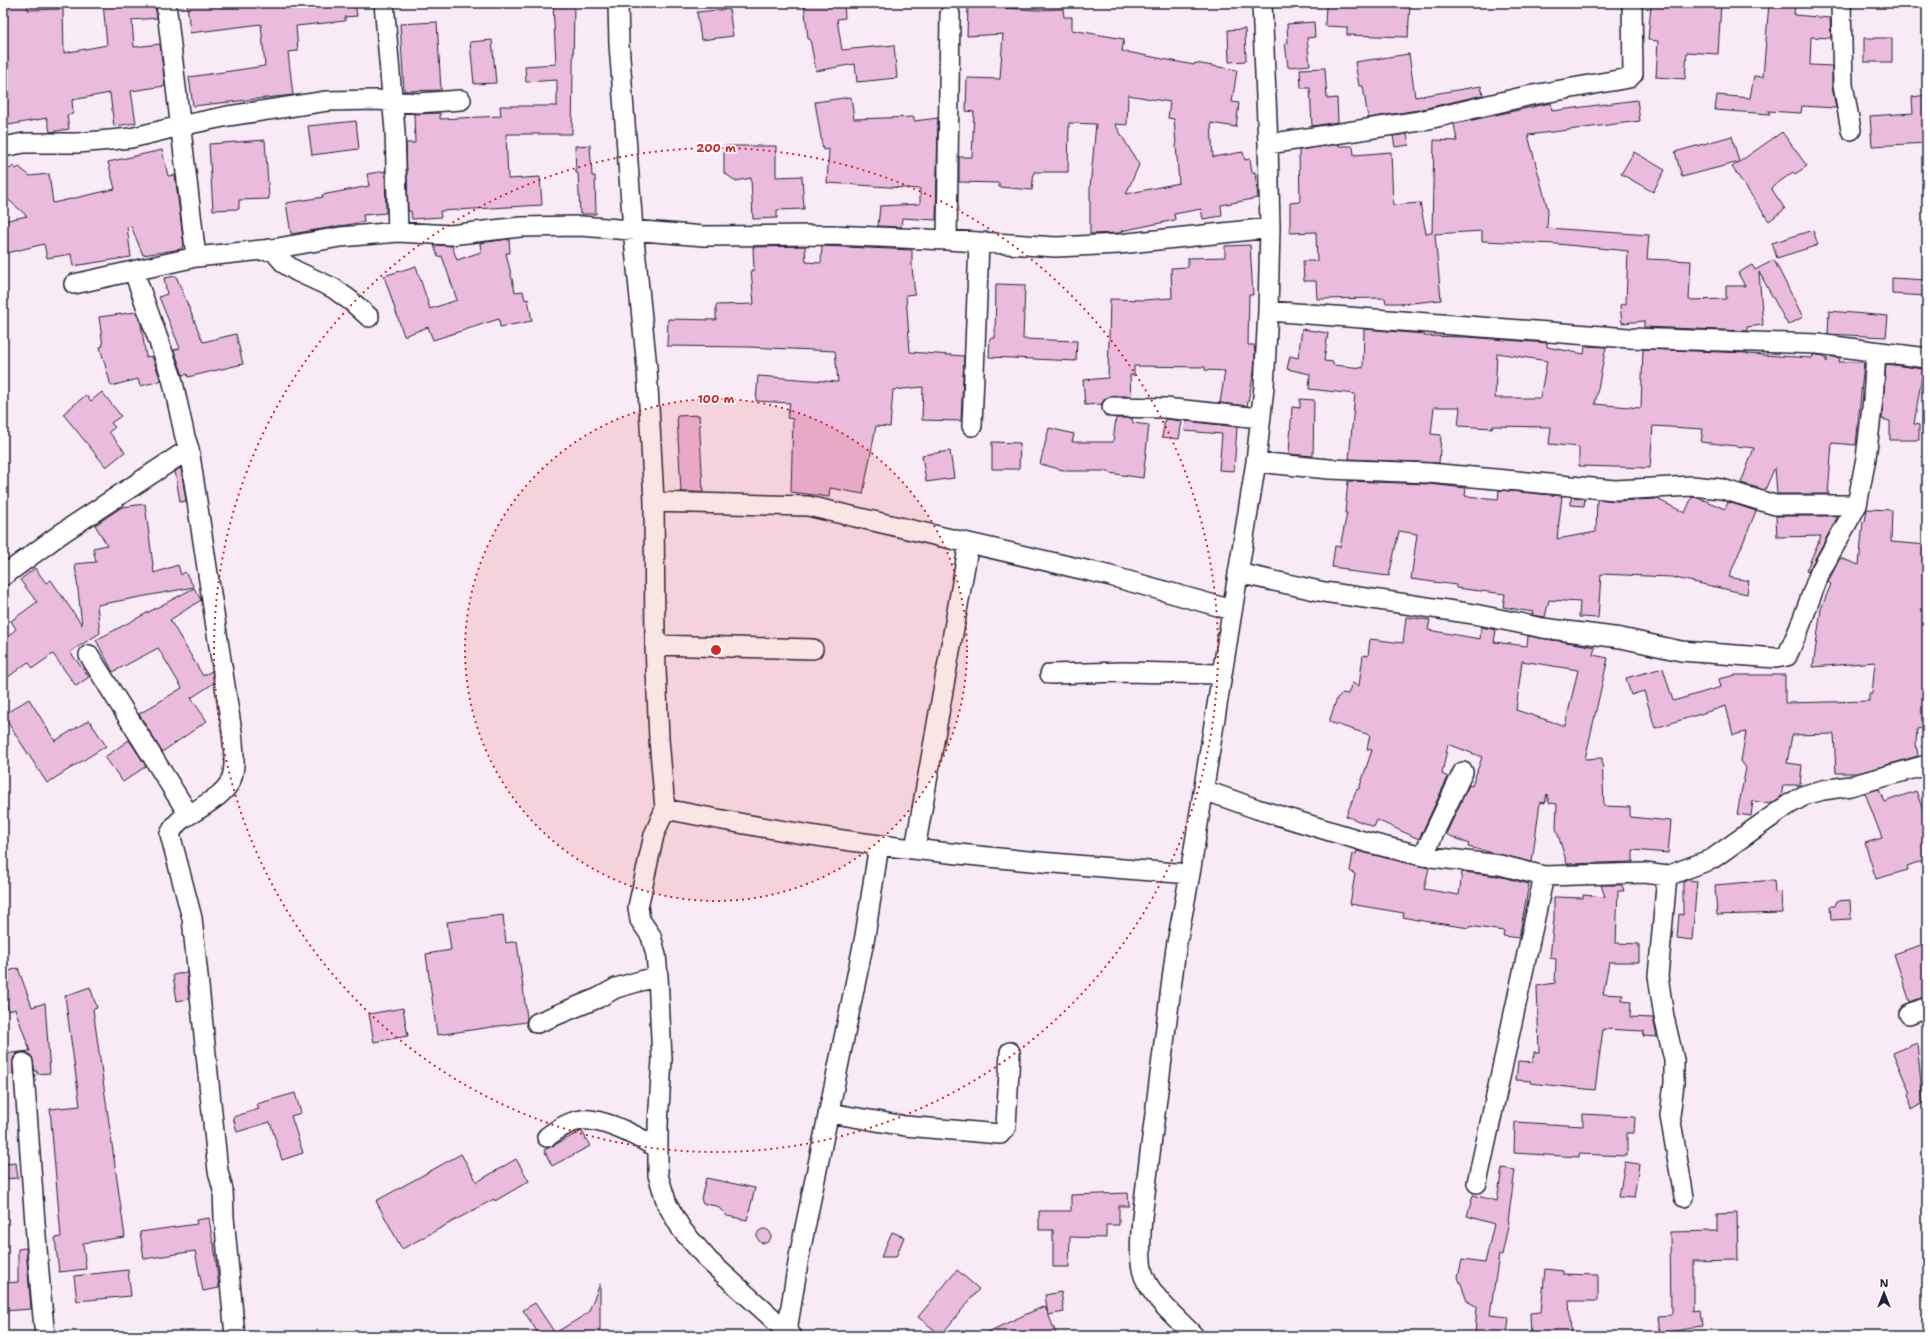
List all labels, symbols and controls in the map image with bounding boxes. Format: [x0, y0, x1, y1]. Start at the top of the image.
text: 200 m [696, 140, 736, 156]
text: 100 m [698, 391, 735, 407]
centre of rings [709, 643, 723, 657]
north arrow [1864, 1273, 1904, 1313]
text: N [1880, 1276, 1889, 1291]

